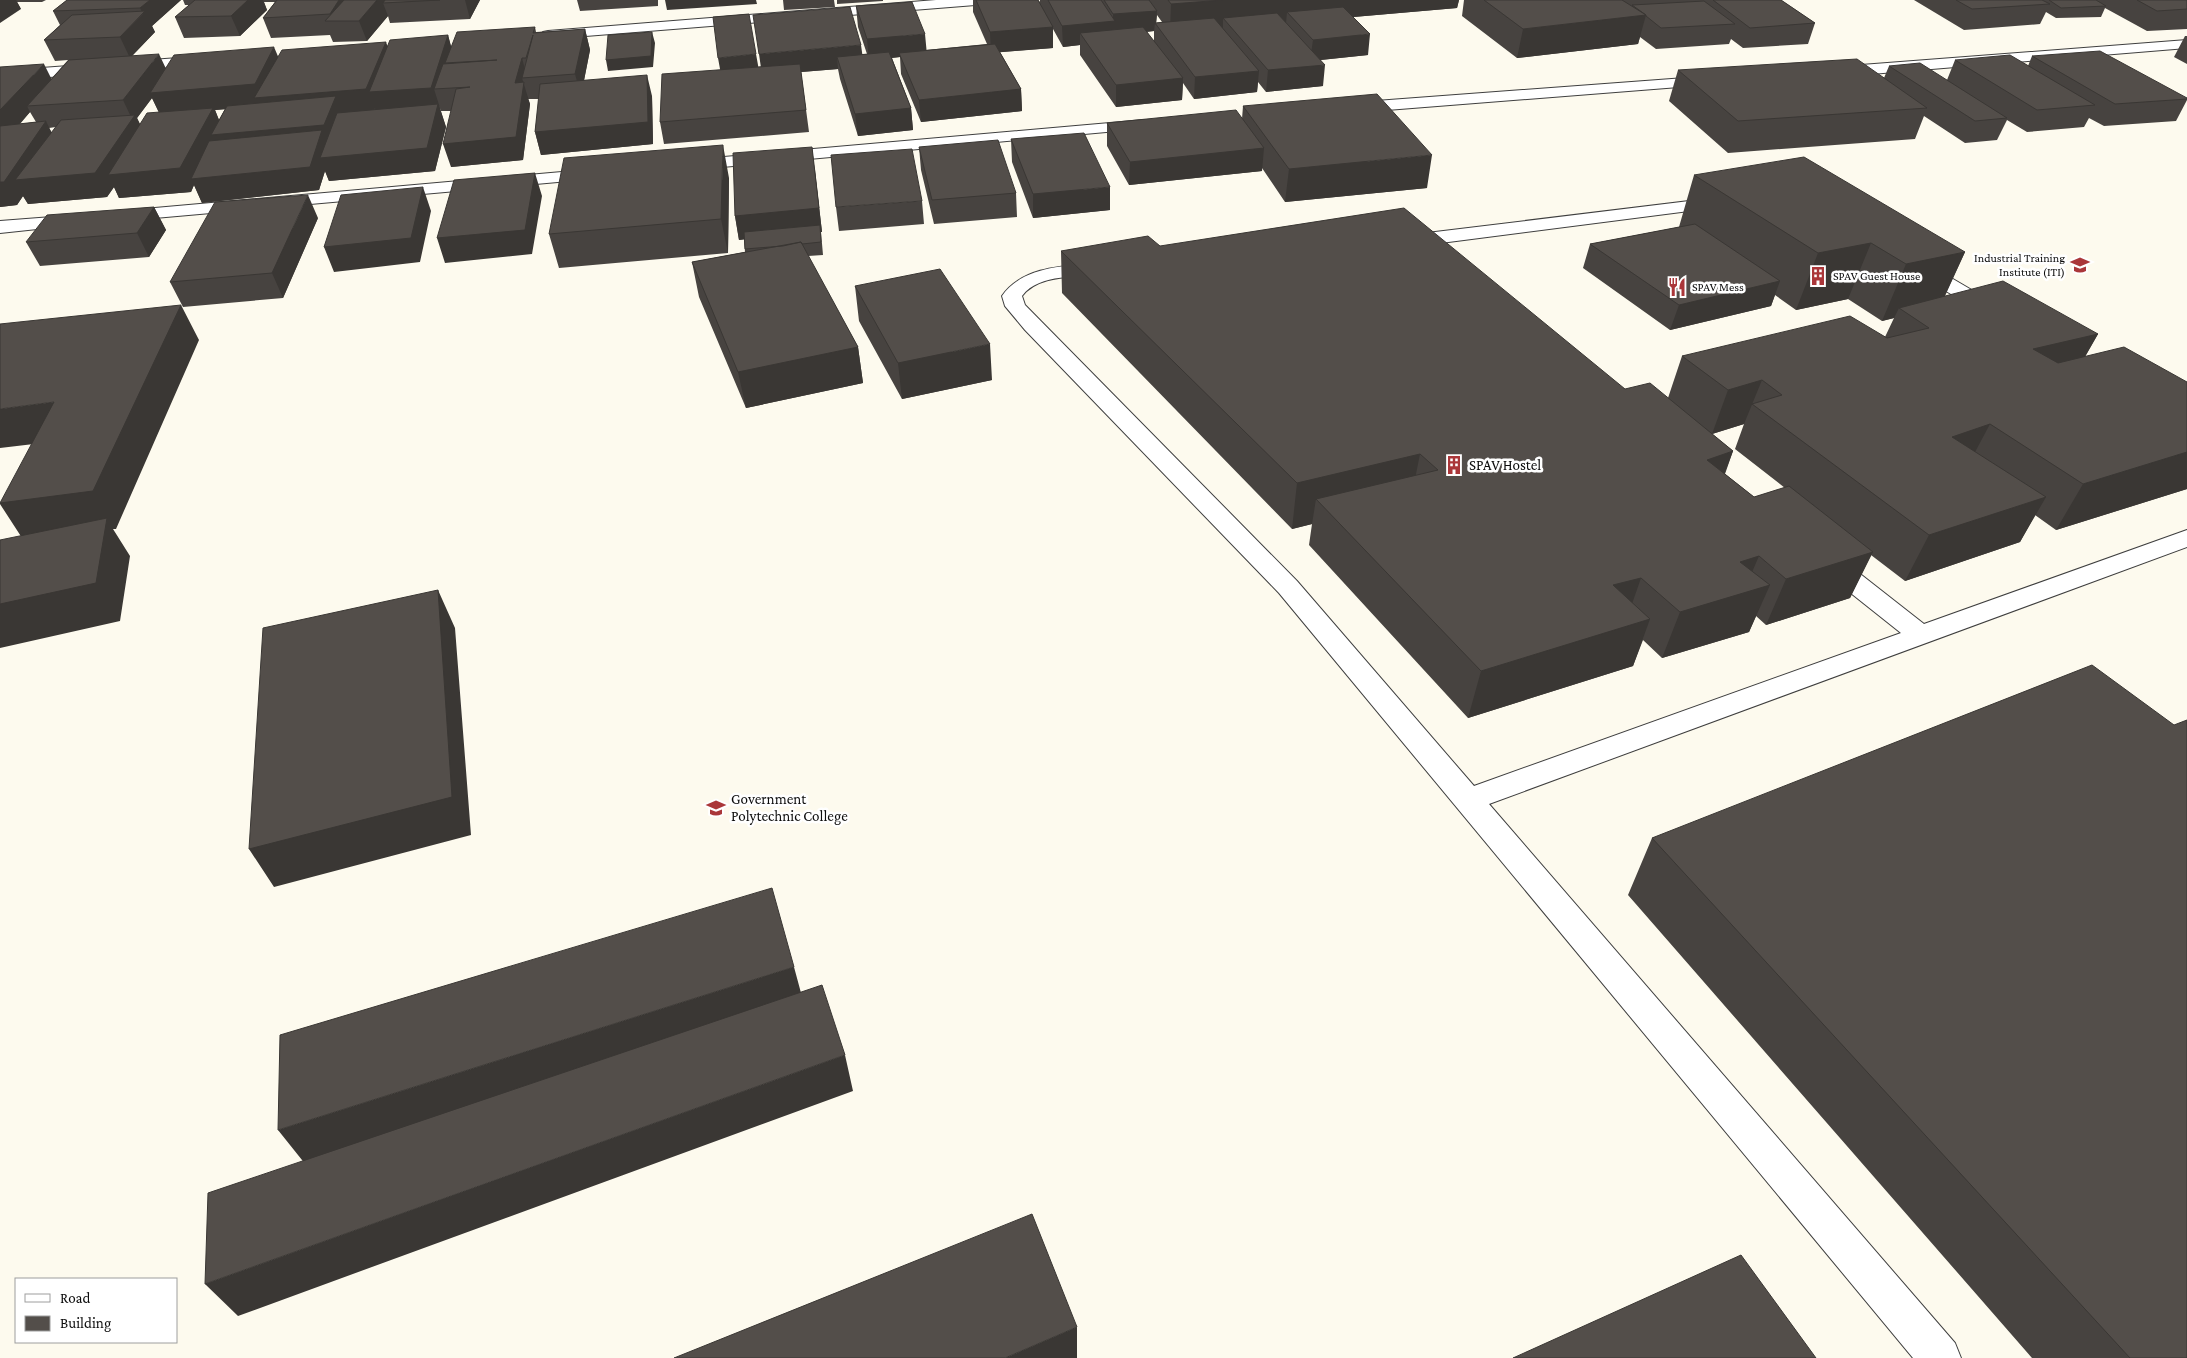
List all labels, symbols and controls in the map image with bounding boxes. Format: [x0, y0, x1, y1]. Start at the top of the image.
place label: Industrial Training Institute (ITI) [1974, 251, 2065, 279]
school or university icon: Industrial Training Institute (ITI) [2069, 254, 2091, 276]
building icon: SPAV Guest House [1807, 265, 1829, 287]
place label: SPAV Guest House [1833, 269, 1920, 283]
restaurant icon: SPAV Mess [1666, 276, 1688, 298]
place label: SPAV Mess [1692, 280, 1744, 294]
building icon: SPAV Hostel [1443, 454, 1465, 476]
place label: SPAV Hostel [1469, 457, 1541, 473]
place label: Government Polytechnic College [731, 791, 848, 825]
school or university icon: Government Polytechnic College [705, 797, 727, 819]
legend [15, 1278, 178, 1343]
text: Road [60, 1290, 91, 1306]
text: Building [60, 1315, 111, 1332]

